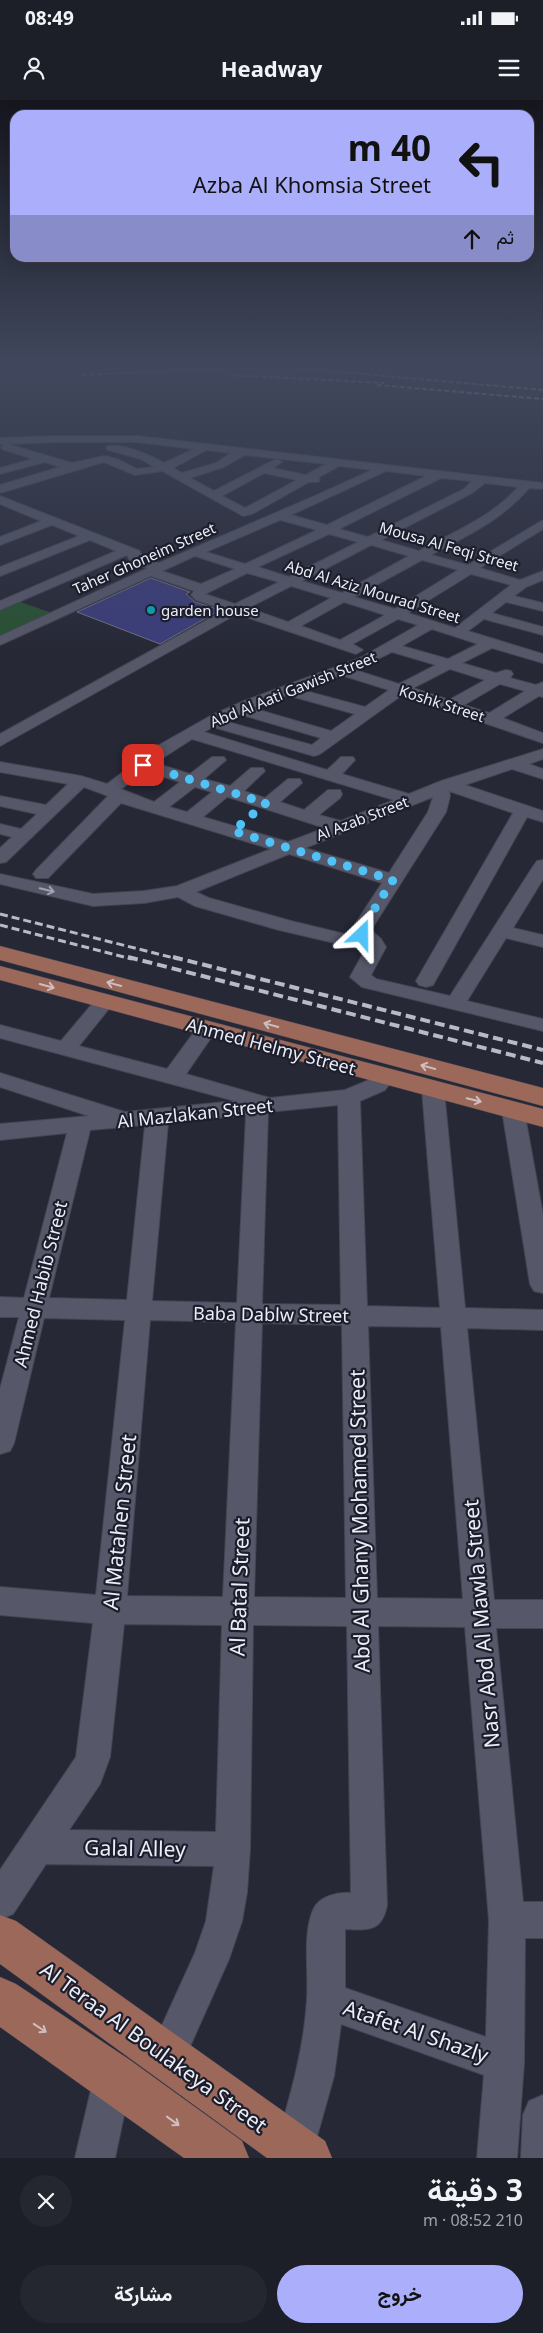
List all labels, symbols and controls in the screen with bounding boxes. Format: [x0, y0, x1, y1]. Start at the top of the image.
text: 08:49 [25, 5, 74, 31]
text: Headway [221, 53, 322, 83]
icon: person [20, 54, 48, 82]
icon: menu [495, 54, 523, 82]
text: 40 m [348, 124, 431, 171]
icon: left [449, 130, 514, 195]
text: Azba Al Khomsia Street [193, 169, 431, 199]
text: ثم [496, 224, 514, 250]
icon: ahead [458, 225, 486, 253]
street label: Taher Ghoneim Street [70, 517, 219, 598]
street label: Mousa Al Feqi Street [377, 517, 521, 576]
street label: Abd Al Aziz Mourad Street [283, 555, 464, 627]
place label: garden house [161, 600, 259, 620]
marker: garden house [145, 604, 157, 616]
street label: Abd Al Aati Gawish Street [207, 646, 380, 732]
street label: Koshk Street [397, 680, 488, 726]
pin [122, 744, 164, 786]
icon: arrive [129, 751, 157, 779]
street label: Al Azab Street [313, 791, 412, 845]
one-way arrow [39, 886, 55, 895]
position arrow [335, 908, 387, 960]
one-way arrow [106, 978, 122, 988]
one-way arrow [39, 981, 55, 991]
street label: Ahmed Helmy Street [184, 1012, 359, 1080]
one-way arrow [263, 1020, 279, 1029]
one-way arrow [421, 1061, 437, 1071]
street label: Al Mazlakan Street [116, 1093, 274, 1133]
one-way arrow [466, 1096, 482, 1106]
street label: Ahmed Habib Street [8, 1198, 72, 1370]
street label: Baba Dablw Street [193, 1301, 350, 1327]
street label: Abd Al Ghany Mohamed Street [342, 1369, 376, 1673]
street label: Al Matahen Street [96, 1432, 142, 1611]
street label: Nasr Abd Al Mawla Street [456, 1498, 506, 1750]
street label: Al Batal Street [223, 1517, 255, 1657]
street label: Galal Alley [84, 1833, 186, 1863]
street label: Al Teraa Al Boulakeya Street [35, 1955, 273, 2139]
street label: Atafet Al Shazly [340, 1993, 492, 2069]
one-way arrow [33, 2023, 47, 2033]
one-way arrow [166, 2116, 180, 2126]
text: 3 دقيقة [427, 2169, 523, 2210]
button: close [20, 2175, 72, 2227]
text: 210 m · 08:52 [423, 2209, 523, 2231]
button: مشاركة [20, 2265, 267, 2323]
button: خروج [277, 2265, 523, 2323]

